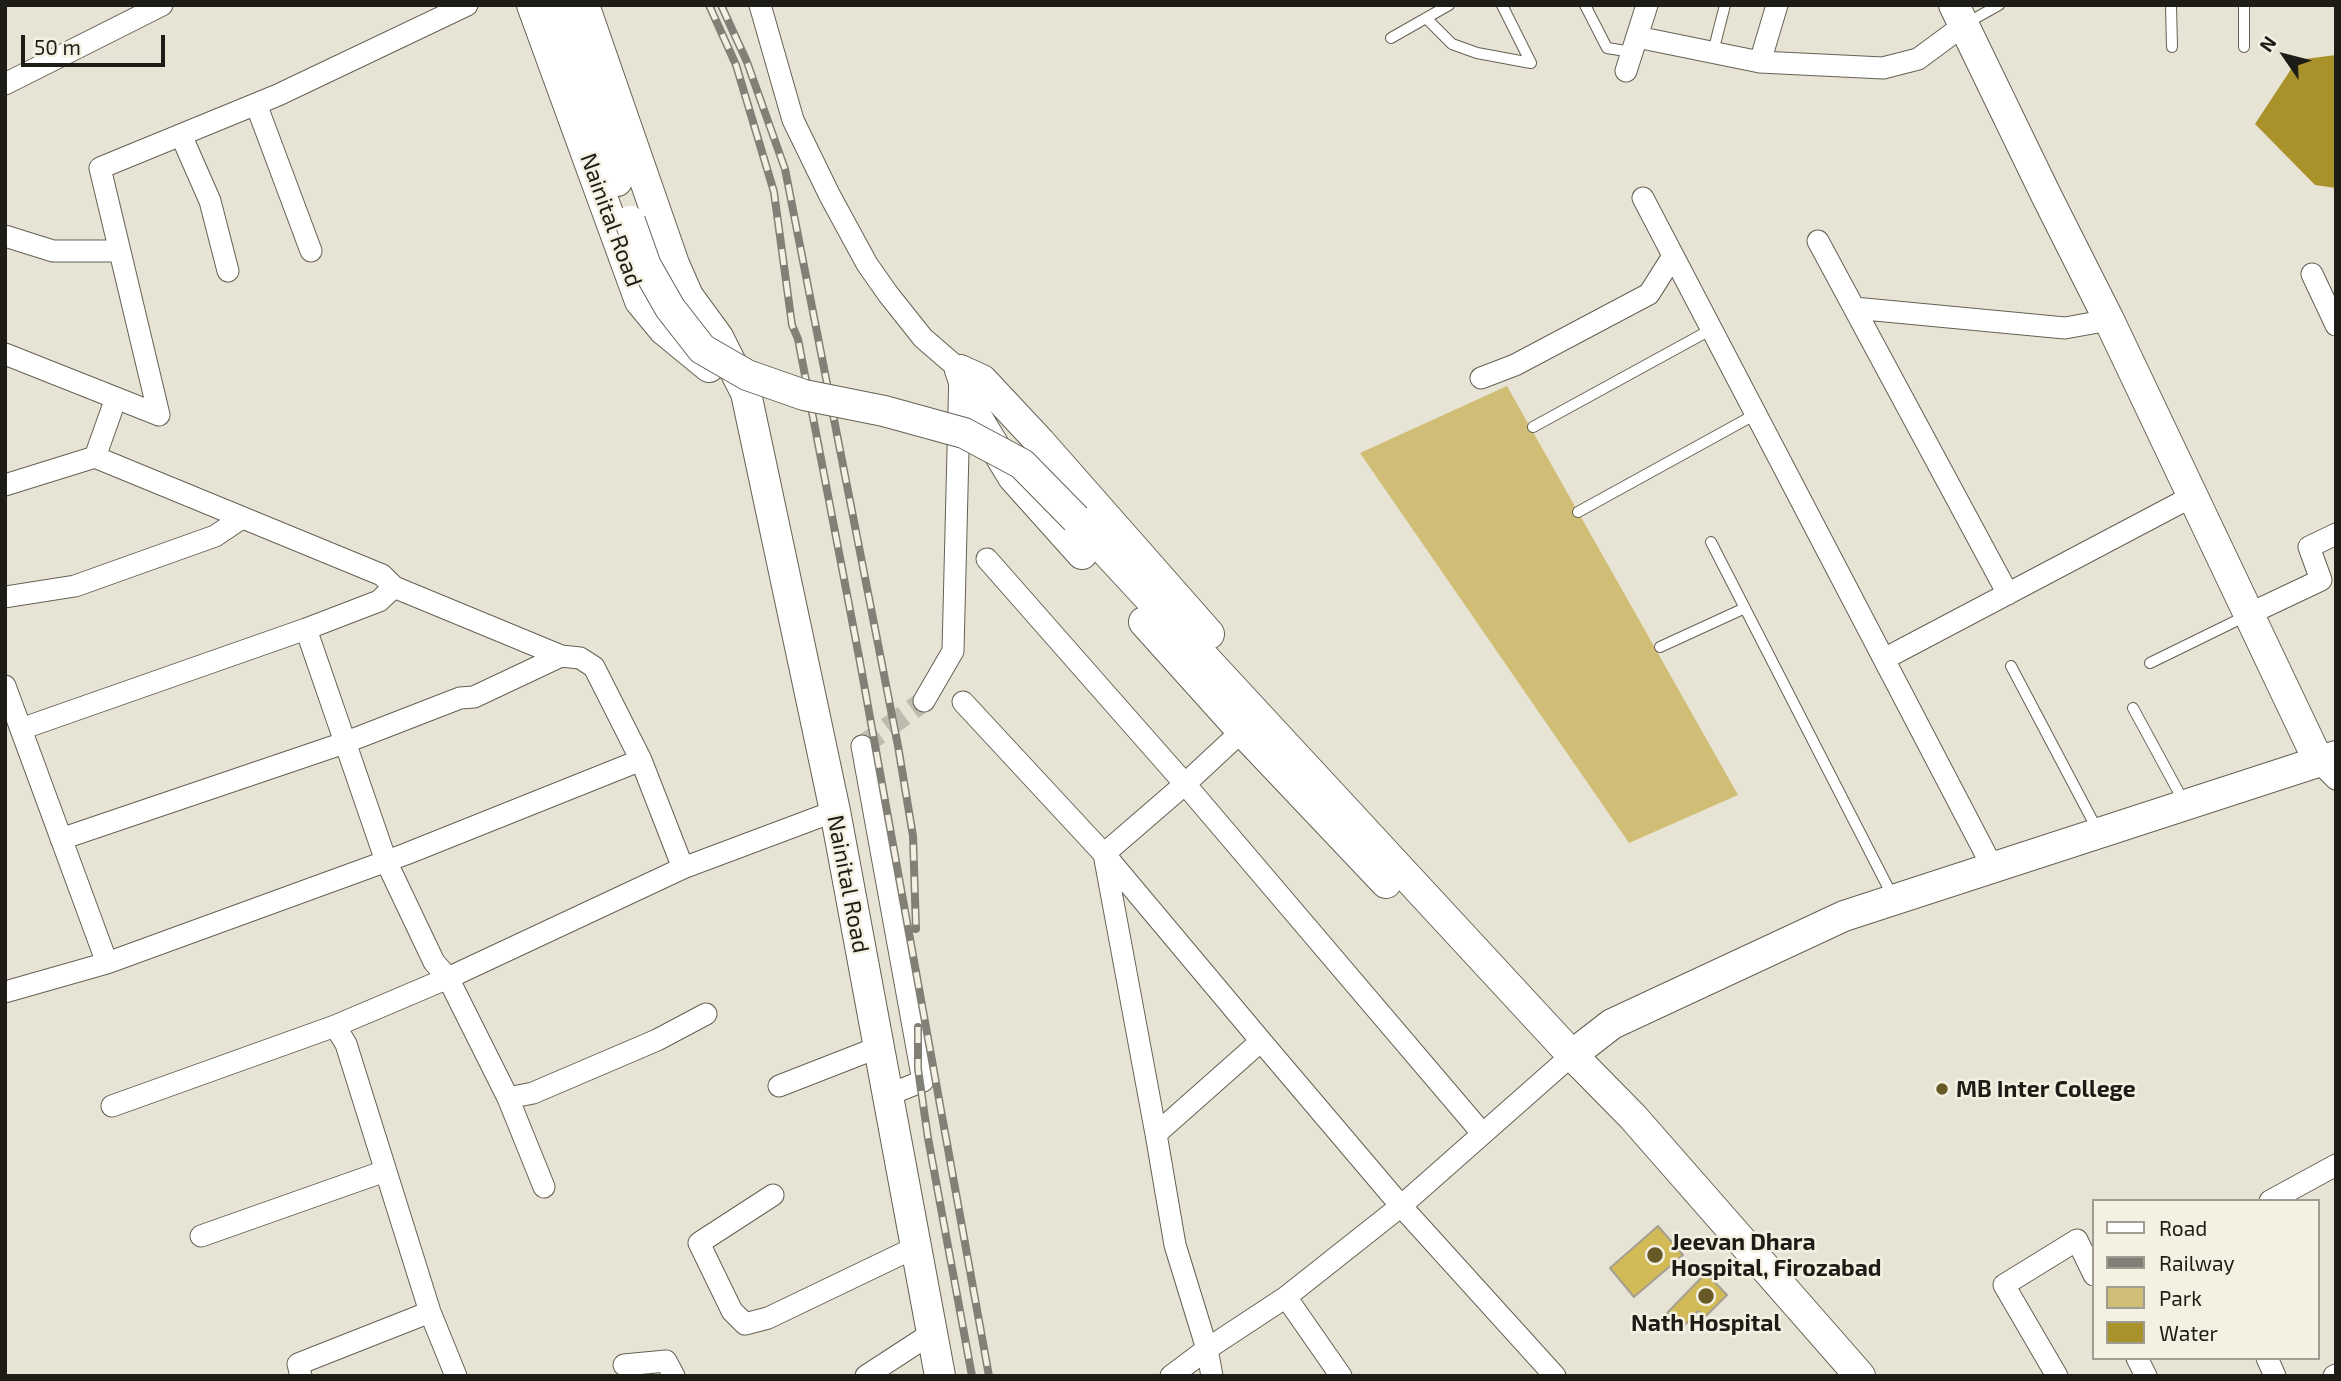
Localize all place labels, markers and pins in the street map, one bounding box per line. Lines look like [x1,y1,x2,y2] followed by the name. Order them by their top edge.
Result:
[1956,1075,2136,1103] place label: MB Inter College
[1934,1081,1950,1097] marker: MB Inter College
[1671,1228,1881,1282] place label: Jeevan Dhara Hospital, Firozabad
[1645,1245,1665,1265] marker: Jeevan Dhara Hospital, Firozabad
[1696,1286,1716,1306] marker: Nath Hospital
[1631,1309,1781,1337] place label: Nath Hospital

